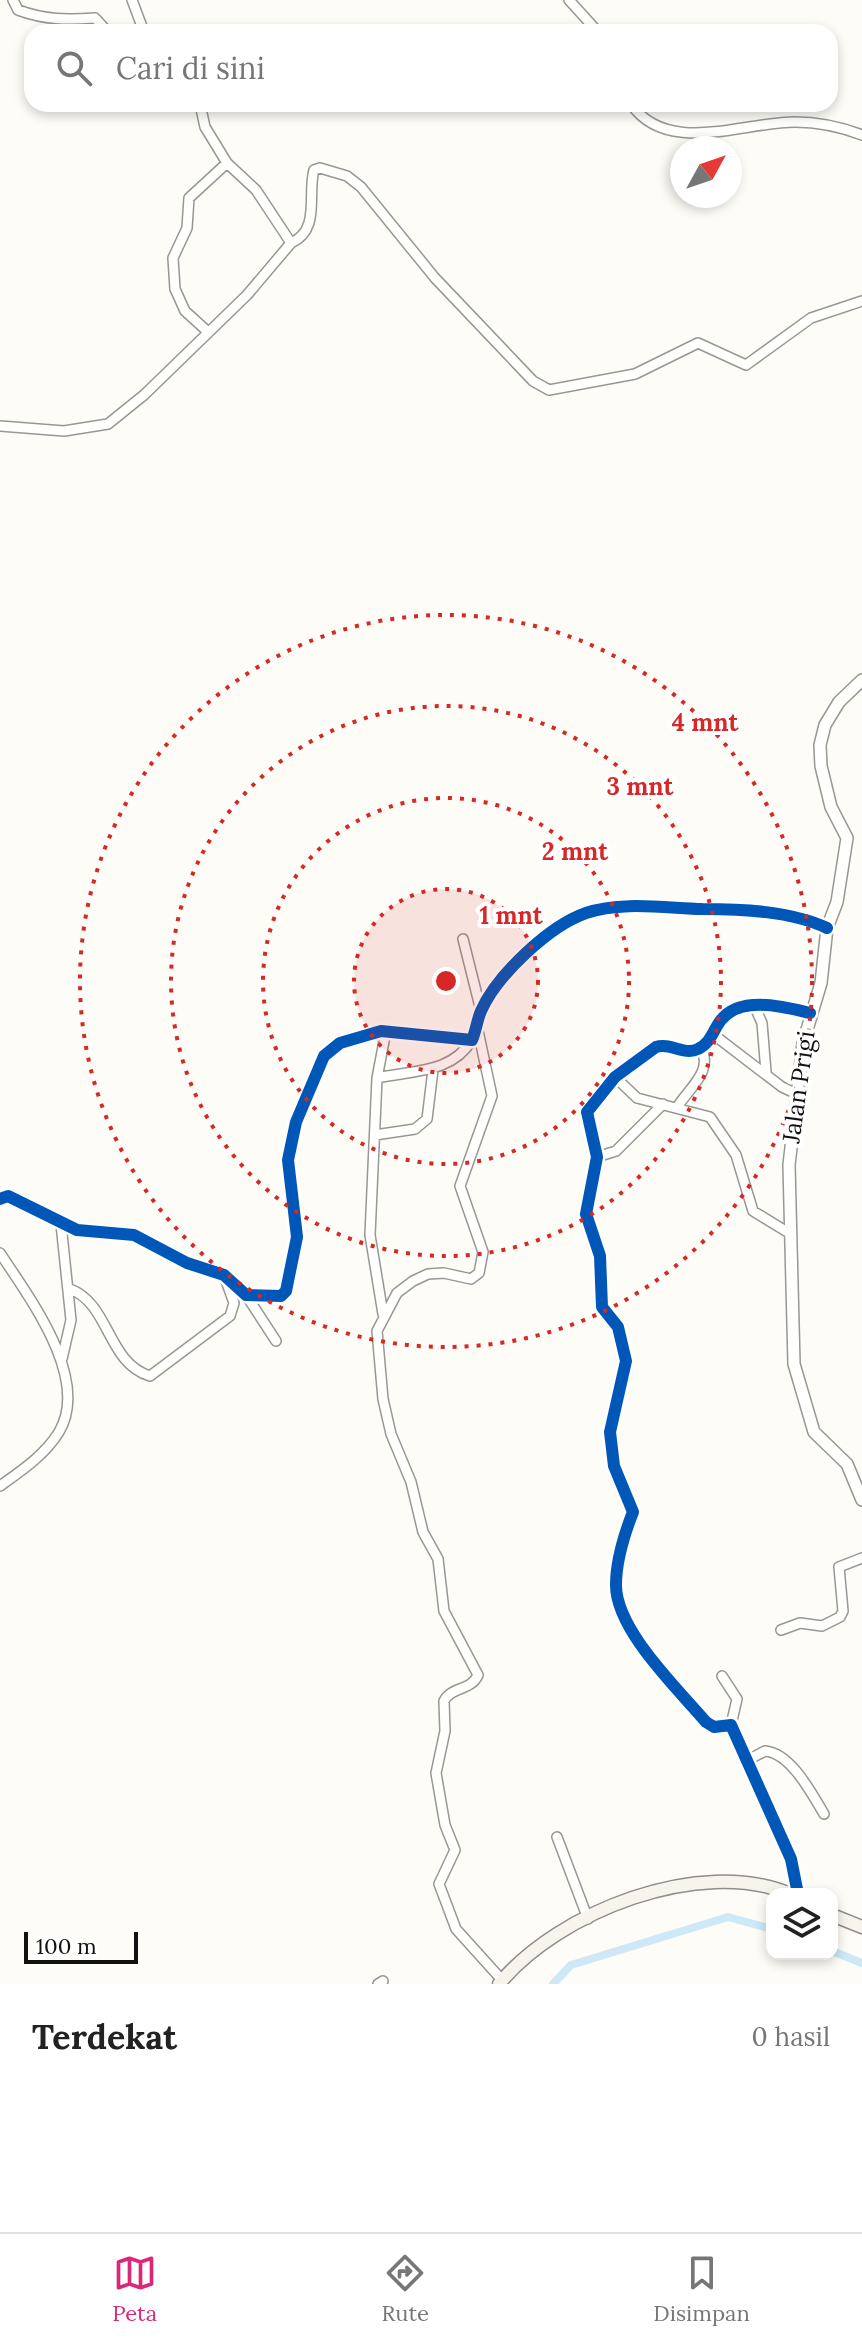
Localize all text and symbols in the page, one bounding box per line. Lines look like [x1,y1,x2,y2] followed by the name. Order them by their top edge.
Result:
[24,24,838,112] search box
[52,46,96,90] icon: search
[116,49,265,87] text: Cari di sini
[670,136,742,208] north arrow
[672,707,739,738] text: 4 mnt
[607,771,675,802] text: 3 mnt
[542,836,609,867] text: 2 mnt
[479,900,544,931] text: 1 mnt
[432,967,460,995] centre of rings
[775,1029,822,1146] street label: Jalan Prigi
[766,1888,838,1960] map controls
[766,1888,838,1960] button: layers
[24,1928,138,1964] scale bar
[36,1932,97,1960] text: 100 m
[32,2015,177,2058] text: Terdekat
[752,2020,830,2053] text: 0 hasil
[112,2251,157,2327] tab: Peta
[381,2251,429,2327] tab: Rute
[653,2251,750,2327] tab: Disimpan

